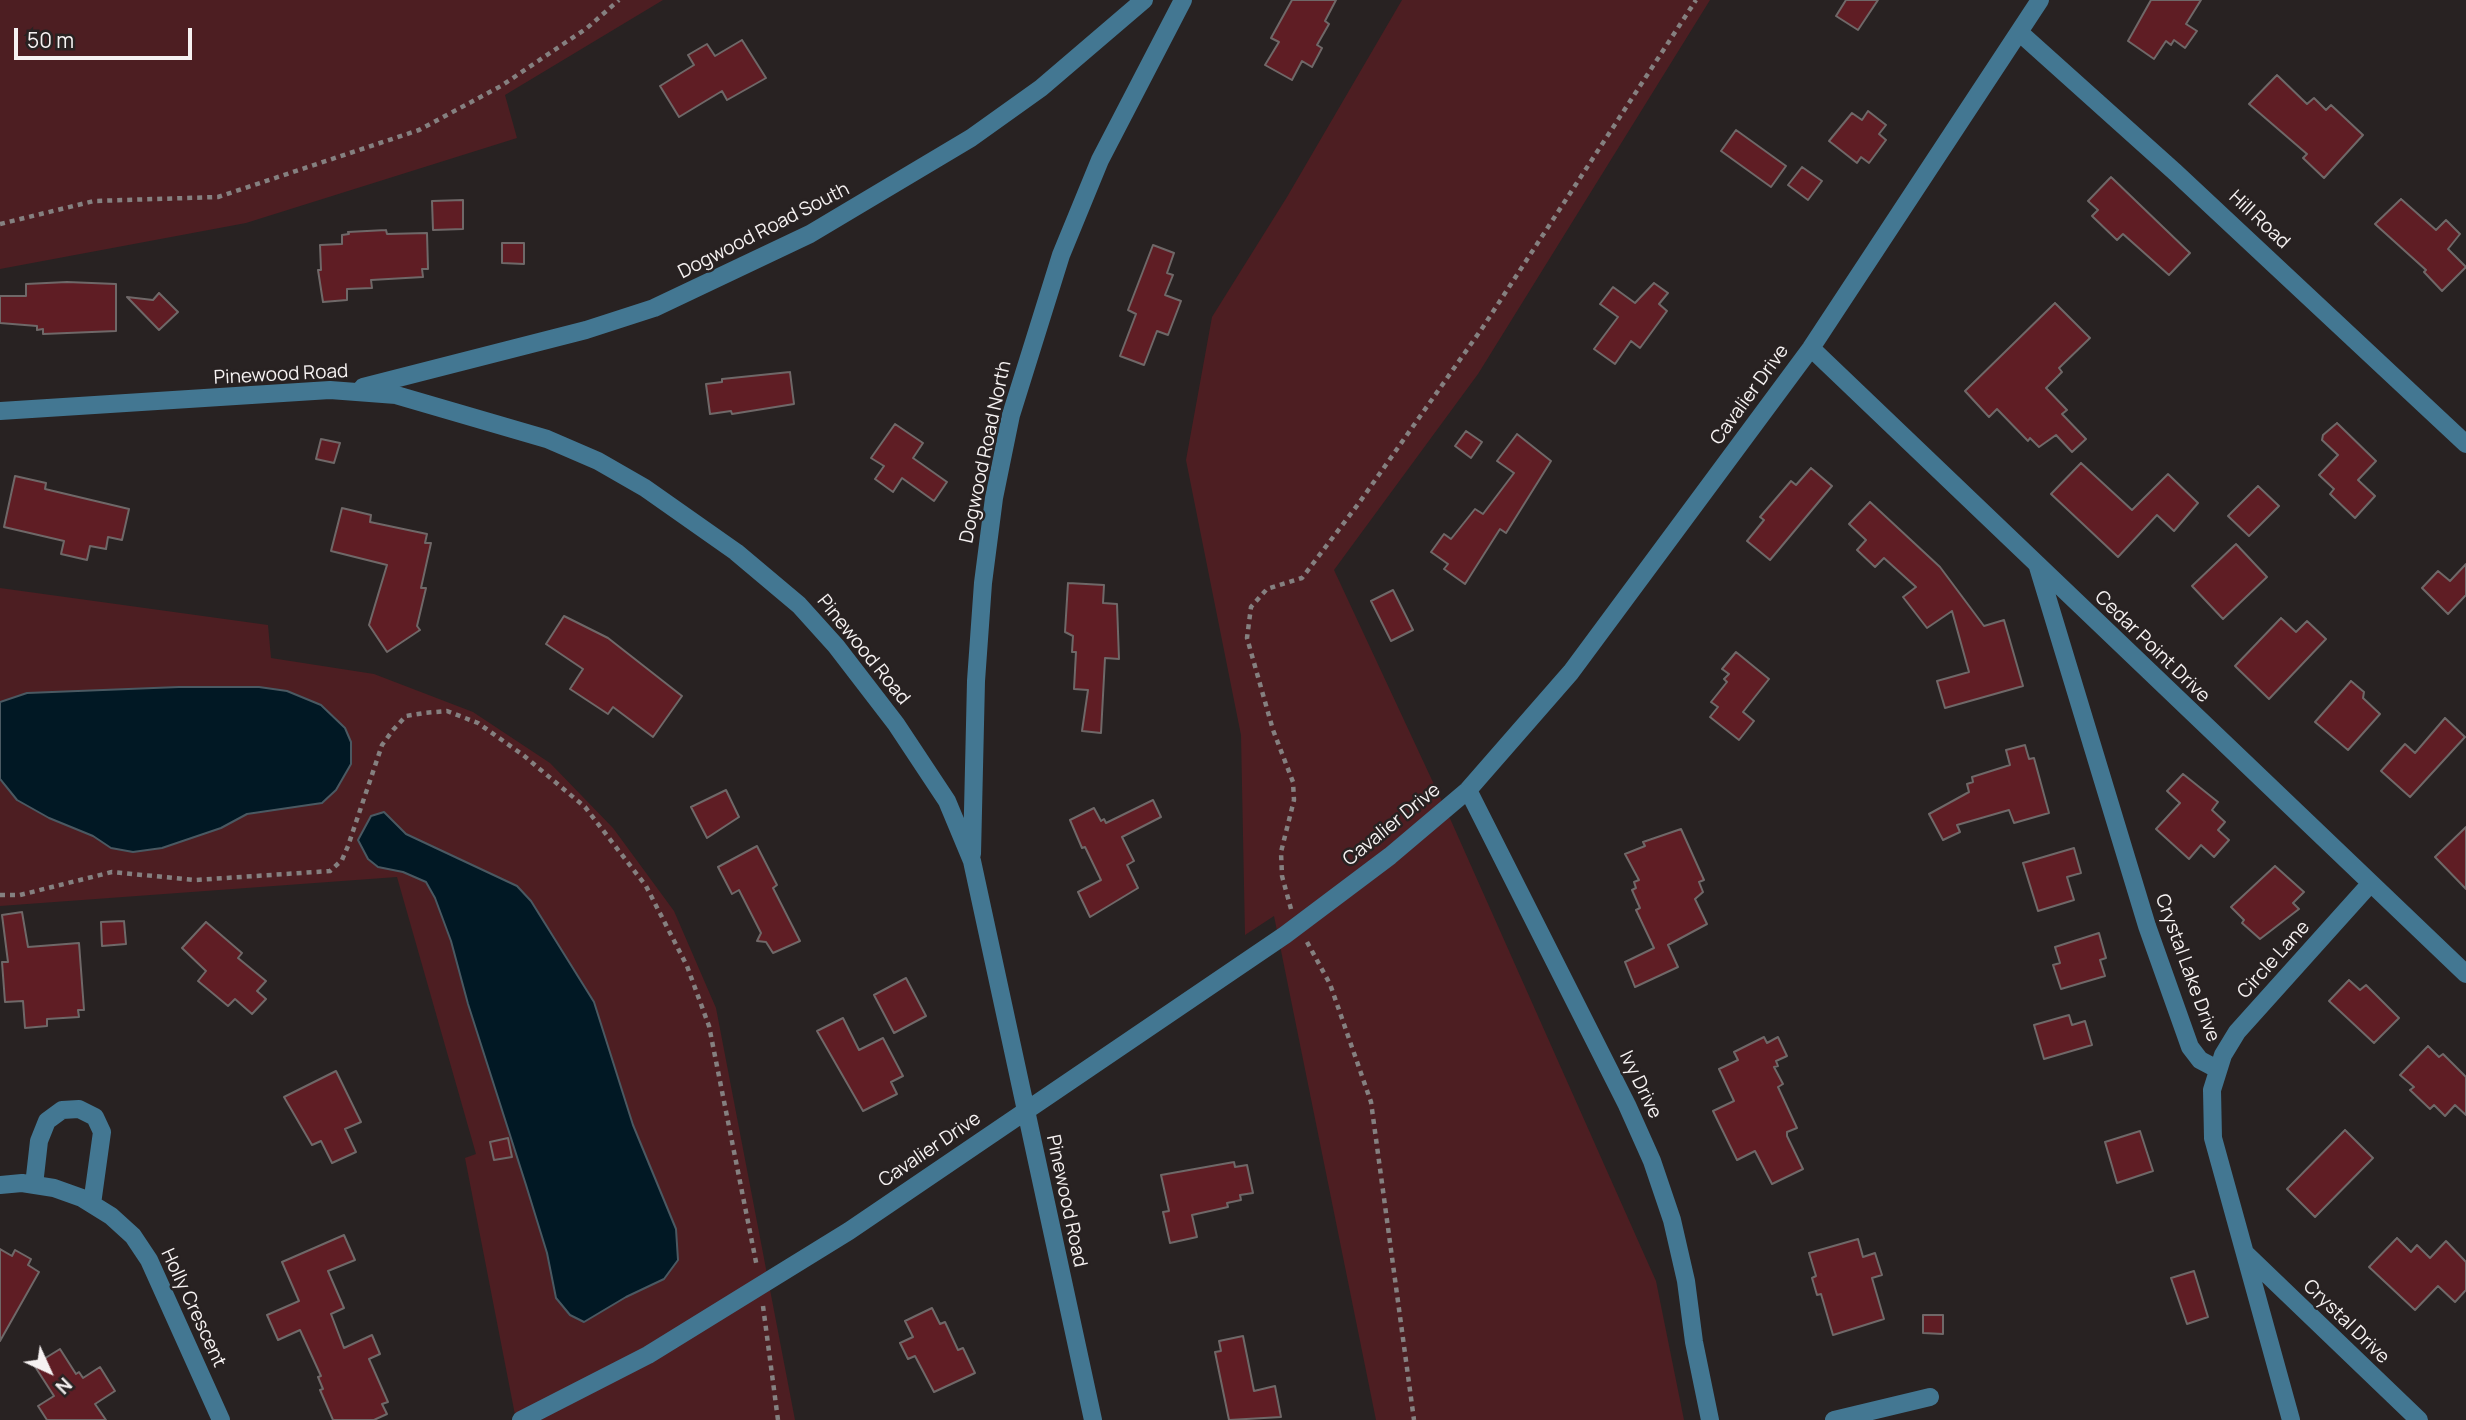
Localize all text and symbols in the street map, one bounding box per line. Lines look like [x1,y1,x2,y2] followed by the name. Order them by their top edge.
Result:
[18,14,196,58] scale bar
[27,26,74,54] text: 50 m
[675,178,853,284] street label: Dogwood Road South
[2224,186,2294,254] street label: Hill Road
[1706,340,1794,450] street label: Cavalier Drive
[956,359,1016,545] street label: Dogwood Road North
[213,360,349,390] street label: Pinewood Road
[2090,586,2214,708] street label: Cedar Point Drive
[812,591,914,709] street label: Pinewood Road
[1339,779,1445,871] street label: Cavalier Drive
[2150,891,2224,1045] street label: Crystal Lake Drive
[2233,916,2315,1004] street label: Circle Lane
[1614,1048,1666,1122] street label: Ivy Drive
[875,1107,985,1193] street label: Cavalier Drive
[1041,1133,1091,1269] street label: Pinewood Road
[156,1245,230,1371] street label: Holly Crescent
[2298,1275,2394,1369] street label: Crystal Drive
[14,1336,84,1406] north arrow
[50,1372,78,1400] text: N

